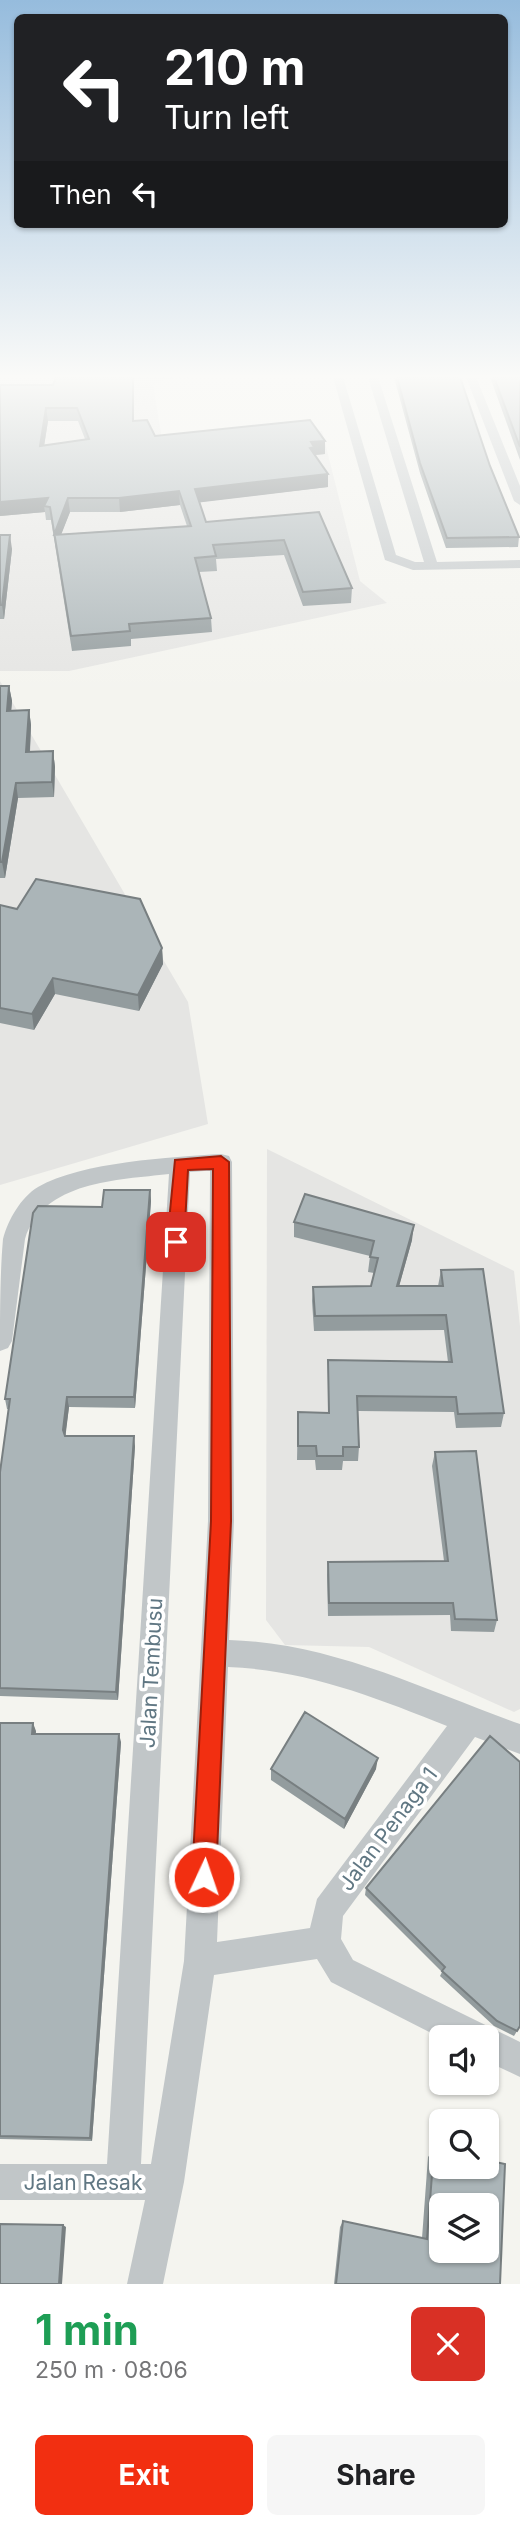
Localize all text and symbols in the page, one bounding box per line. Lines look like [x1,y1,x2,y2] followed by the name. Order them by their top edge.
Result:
[164,38,305,97] text: 210 m
[49,42,140,133] icon: left
[164,98,289,137] text: Turn left
[126,175,164,213] icon: left
[49,179,112,210] text: Then
[146,1212,206,1272] pin
[157,1223,195,1261] icon: arrive
[135,1597,167,1749] street label: Jalan Tembusu
[334,1762,442,1896] street label: Jalan Penaga 1
[167,1840,241,1914] position arrow
[429,2025,499,2263] map controls
[429,2025,499,2095] button: sound
[429,2109,499,2179] button: search
[24,2170,143,2195] street label: Jalan Resak
[429,2193,499,2263] button: layers
[35,2304,139,2355] text: 1 min
[411,2307,485,2381] button: close
[35,2356,188,2384] text: 250 m · 08:06
[35,2435,253,2515] button: Exit
[267,2435,485,2515] button: Share

